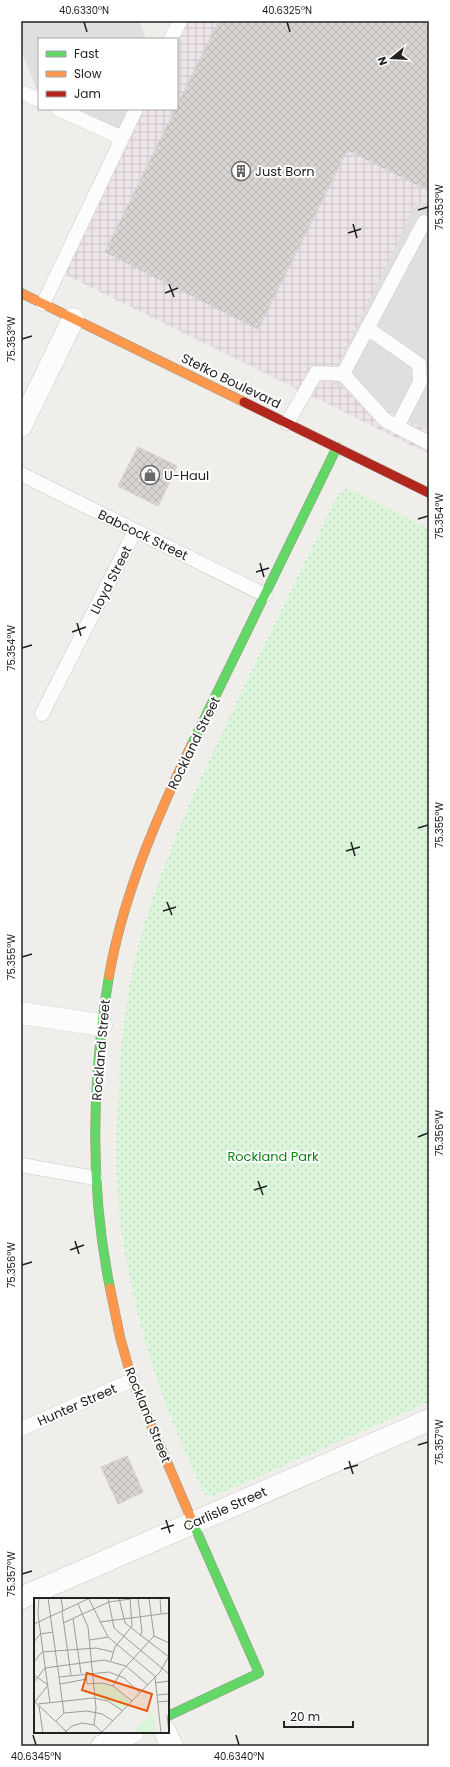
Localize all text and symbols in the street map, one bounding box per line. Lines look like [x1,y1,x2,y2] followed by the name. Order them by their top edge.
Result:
[59,3,109,18] text: 40.6330°N
[262,3,312,18] text: 40.6325°N
[38,38,178,110] legend
[372,38,412,78] north arrow
[74,45,99,62] text: Fast
[374,55,391,68] text: N
[74,65,102,82] text: Slow
[74,85,101,102] text: Jam
[230,160,252,182] building icon: Just Born
[255,162,315,181] place label: Just Born
[432,184,447,230] text: 75.353°W
[4,316,19,362] text: 75.353°W
[178,349,284,413] street label: Stefko Boulevard
[139,464,161,486] shop icon: U-Haul
[164,466,209,485] place label: U-Haul
[432,493,447,539] text: 75.354°W
[95,505,191,565] street label: Babcock Street
[86,542,137,618] street label: Lloyd Street
[4,625,19,671] text: 75.354°W
[163,693,225,793] street label: Rockland Street
[432,802,447,848] text: 75.355°W
[4,934,19,980] text: 75.355°W
[87,998,115,1101] street label: Rockland Street
[432,1110,447,1156] text: 75.356°W
[227,1147,319,1166] park label: Rockland Park
[4,1242,19,1288] text: 75.356°W
[120,1364,176,1466] street label: Rockland Street
[34,1379,120,1431] street label: Hunter Street
[432,1419,447,1465] text: 75.357°W
[180,1482,270,1536] street label: Carlisle Street
[4,1551,19,1597] text: 75.357°W
[34,1598,169,1733] inset map
[284,1703,353,1729] scale bar
[290,1708,320,1725] text: 20 m
[11,1749,61,1764] text: 40.6345°N
[214,1749,264,1764] text: 40.6340°N

